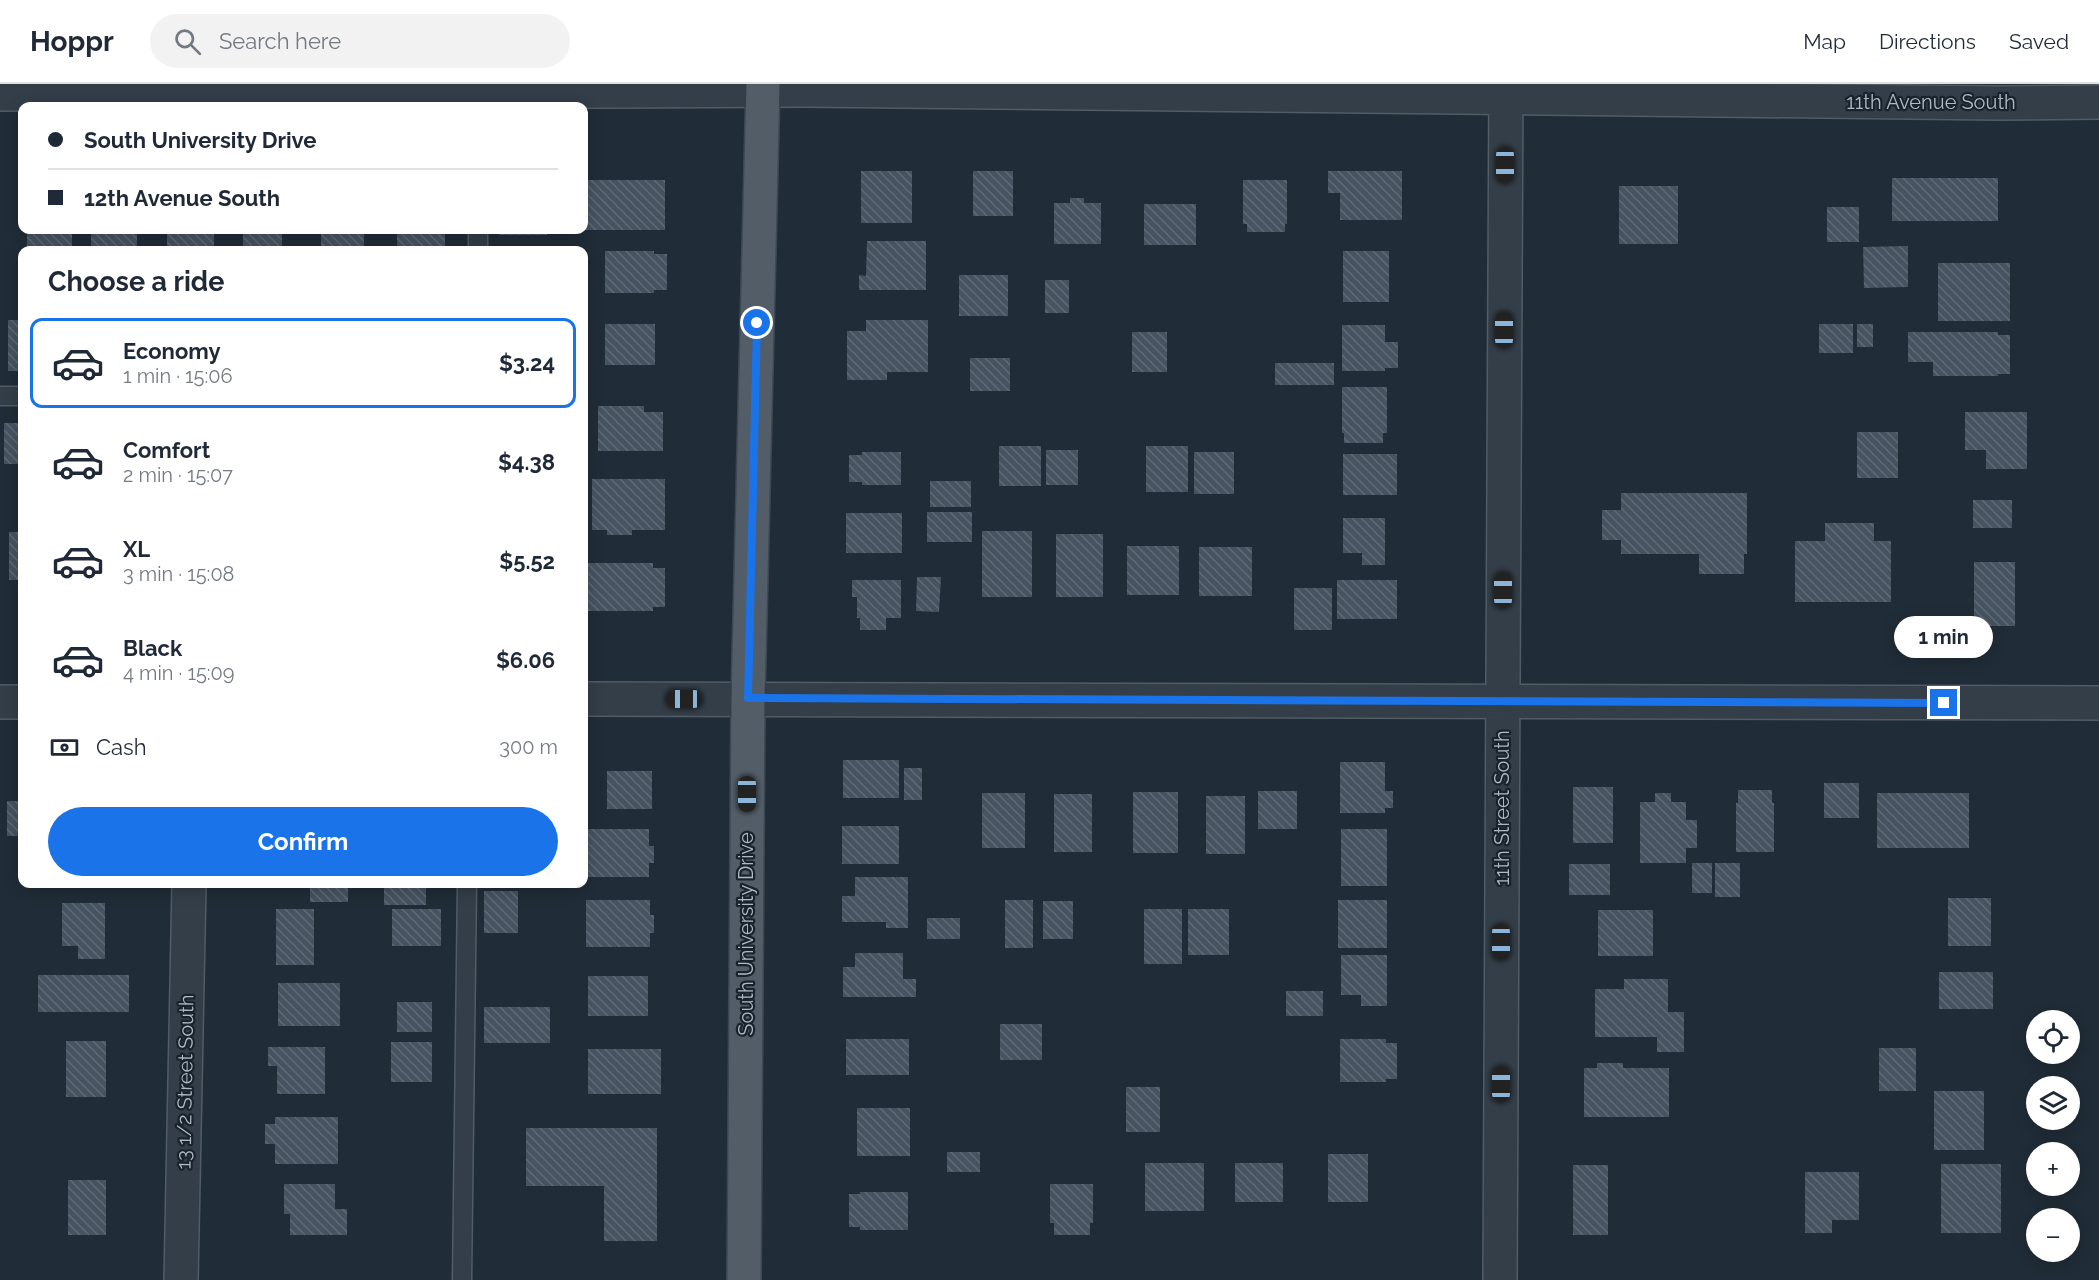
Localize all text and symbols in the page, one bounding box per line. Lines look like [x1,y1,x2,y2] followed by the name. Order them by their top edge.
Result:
[150,14,570,68] search box
[30,25,114,58] text: Hoppr
[171,25,204,58] icon: search
[219,28,341,54] text: Search here
[1803,29,1846,54] text: Map
[1879,29,1976,54] text: Directions
[2009,29,2069,54] text: Saved
[1846,90,2016,114] street label: 11th Avenue South
[84,127,316,153] text: South University Drive
[1496,147,1514,183] car
[84,185,280,211] text: 12th Avenue South
[48,266,224,297] text: Choose a ride
[743,309,770,336] route start
[1495,312,1513,348] car
[51,336,105,390] icon: car
[123,338,221,364] text: Economy
[499,350,555,376] text: $3.24
[123,364,233,388] text: 1 min · 15:06
[51,435,105,489] icon: car
[123,437,210,463] text: Comfort
[498,449,555,475] text: $4.38
[123,463,233,487] text: 2 min · 15:07
[51,534,105,588] icon: car
[123,536,150,562] text: XL
[499,548,555,574] text: $5.52
[123,562,234,586] text: 3 min · 15:08
[1494,572,1512,608] car
[1894,616,1994,658] callout: 1 min
[1918,625,1969,649] text: 1 min
[51,633,105,687] icon: car
[123,635,182,661] text: Black
[496,647,555,673] text: $6.06
[123,661,235,685] text: 4 min · 15:09
[1930,689,1957,716] route end
[666,690,702,708] car
[1490,730,1514,886] street label: 11th Street South
[48,731,81,764] icon: cash
[96,734,147,760] text: Cash
[499,735,558,759] text: 300 m
[738,776,756,812] car
[48,807,558,876] button: Confirm
[734,832,758,1036] street label: South University Drive
[1492,924,1510,960] car
[171,994,199,1170] street label: 13 1/2 Street South
[2026,1010,2080,1262] map controls
[2026,1010,2080,1064] button: locate
[1492,1066,1510,1102] car
[2026,1076,2080,1130] button: layers
[2026,1142,2080,1196] button: +
[2026,1208,2080,1262] button: −

